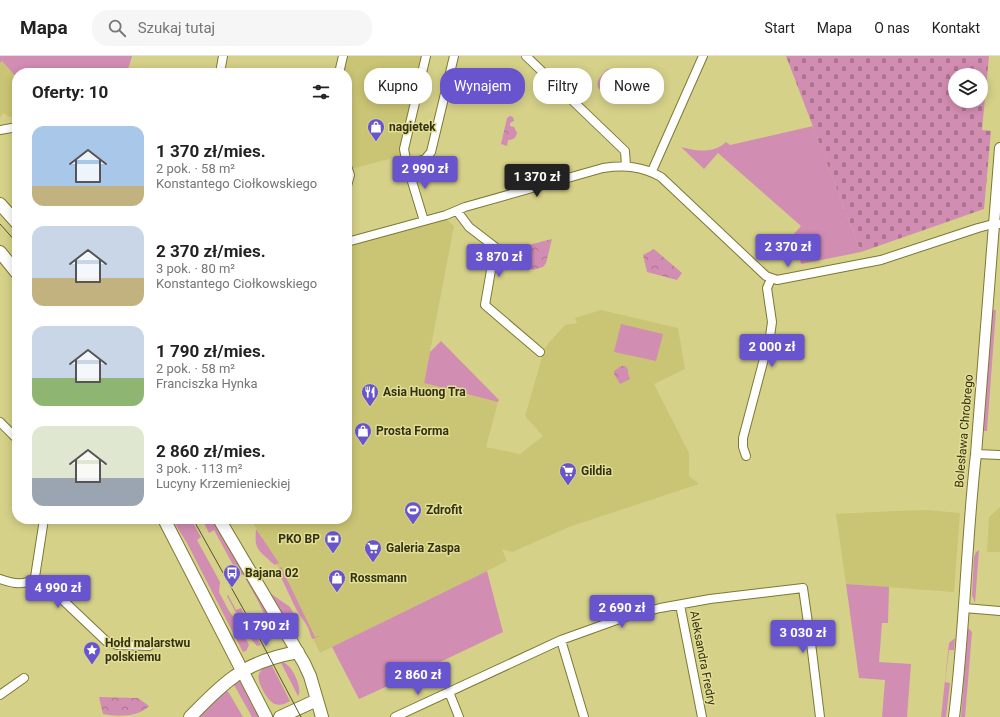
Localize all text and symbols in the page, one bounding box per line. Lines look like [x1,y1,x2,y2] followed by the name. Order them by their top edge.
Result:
[92,10,372,46] search box
[20,16,68,39] text: Mapa
[106,17,128,39] icon: search
[138,19,215,37] text: Szukaj tutaj
[765,20,795,36] text: Start
[817,20,852,36] text: Mapa
[874,20,910,36] text: O nas
[932,20,980,36] text: Kontakt
[364,68,432,104] chip: Kupno
[440,68,525,104] chip: Wynajem
[533,68,592,104] chip: Filtry
[600,68,664,104] chip: Nowe
[948,68,988,108] map controls
[948,68,988,108] button: layers
[310,81,332,103] icon: filters
[32,82,108,102] text: Oferty: 10
[366,117,386,142] shop icon: nagietek
[389,120,436,134] place label: nagietek
[156,141,266,161] text: 1 370 zł/mies.
[64,142,112,190] icon: home
[384,156,466,190] pin: 2 990 zł
[156,161,235,176] text: 2 pok. · 58 m²
[402,161,448,176] text: 2 990 zł
[496,164,578,198] pin: 1 370 zł
[514,169,560,184] text: 1 370 zł
[156,176,317,191] text: Konstantego Ciołkowskiego
[747,234,829,268] pin: 2 370 zł
[765,239,811,254] text: 2 370 zł
[156,241,266,261] text: 2 370 zł/mies.
[64,242,112,290] icon: home
[458,244,540,278] pin: 3 870 zł
[476,249,522,264] text: 3 870 zł
[156,261,235,276] text: 3 pok. · 80 m²
[156,276,317,291] text: Konstantego Ciołkowskiego
[731,334,813,368] pin: 2 000 zł
[749,339,795,354] text: 2 000 zł
[156,341,266,361] text: 1 790 zł/mies.
[64,342,112,390] icon: home
[156,361,235,376] text: 2 pok. · 58 m²
[952,373,976,488] street label: Bolesława Chrobrego
[156,376,258,391] text: Franciszka Hynka
[360,382,380,407] restaurant icon: Asia Huong Tra
[383,385,466,399] place label: Asia Huong Tra
[353,421,373,446] shop icon: Prosta Forma
[376,424,449,438] place label: Prosta Forma
[156,441,266,461] text: 2 860 zł/mies.
[64,442,112,490] icon: home
[156,461,242,476] text: 3 pok. · 113 m²
[558,461,578,486] supermarket icon: Gildia
[581,464,612,478] place label: Gildia
[156,476,290,491] text: Lucyny Krzemienieckiej
[403,500,423,525] sports icon: Zdrofit
[426,503,462,517] place label: Zdrofit
[323,529,343,554] bank icon: PKO BP
[278,532,320,546] place label: PKO BP
[363,538,383,563] supermarket icon: Galeria Zaspa
[386,541,461,555] place label: Galeria Zaspa
[222,563,242,588] bus stop icon: Bajana 02
[245,566,299,580] place label: Bajana 02
[327,568,347,593] shop icon: Rossmann
[350,571,407,585] place label: Rossmann
[17,575,99,609] pin: 4 990 zł
[35,580,81,595] text: 4 990 zł
[581,595,663,629] pin: 2 690 zł
[599,600,645,615] text: 2 690 zł
[687,610,719,707] street label: Aleksandra Fredry
[225,613,307,647] pin: 1 790 zł
[243,618,289,633] text: 1 790 zł
[762,620,844,654] pin: 3 030 zł
[780,625,826,640] text: 3 030 zł
[105,636,191,664] place label: Hołd malarstwu polskiemu
[82,640,102,665] place icon: Hołd malarstwu polskiemu
[377,662,459,696] pin: 2 860 zł
[395,667,441,682] text: 2 860 zł

